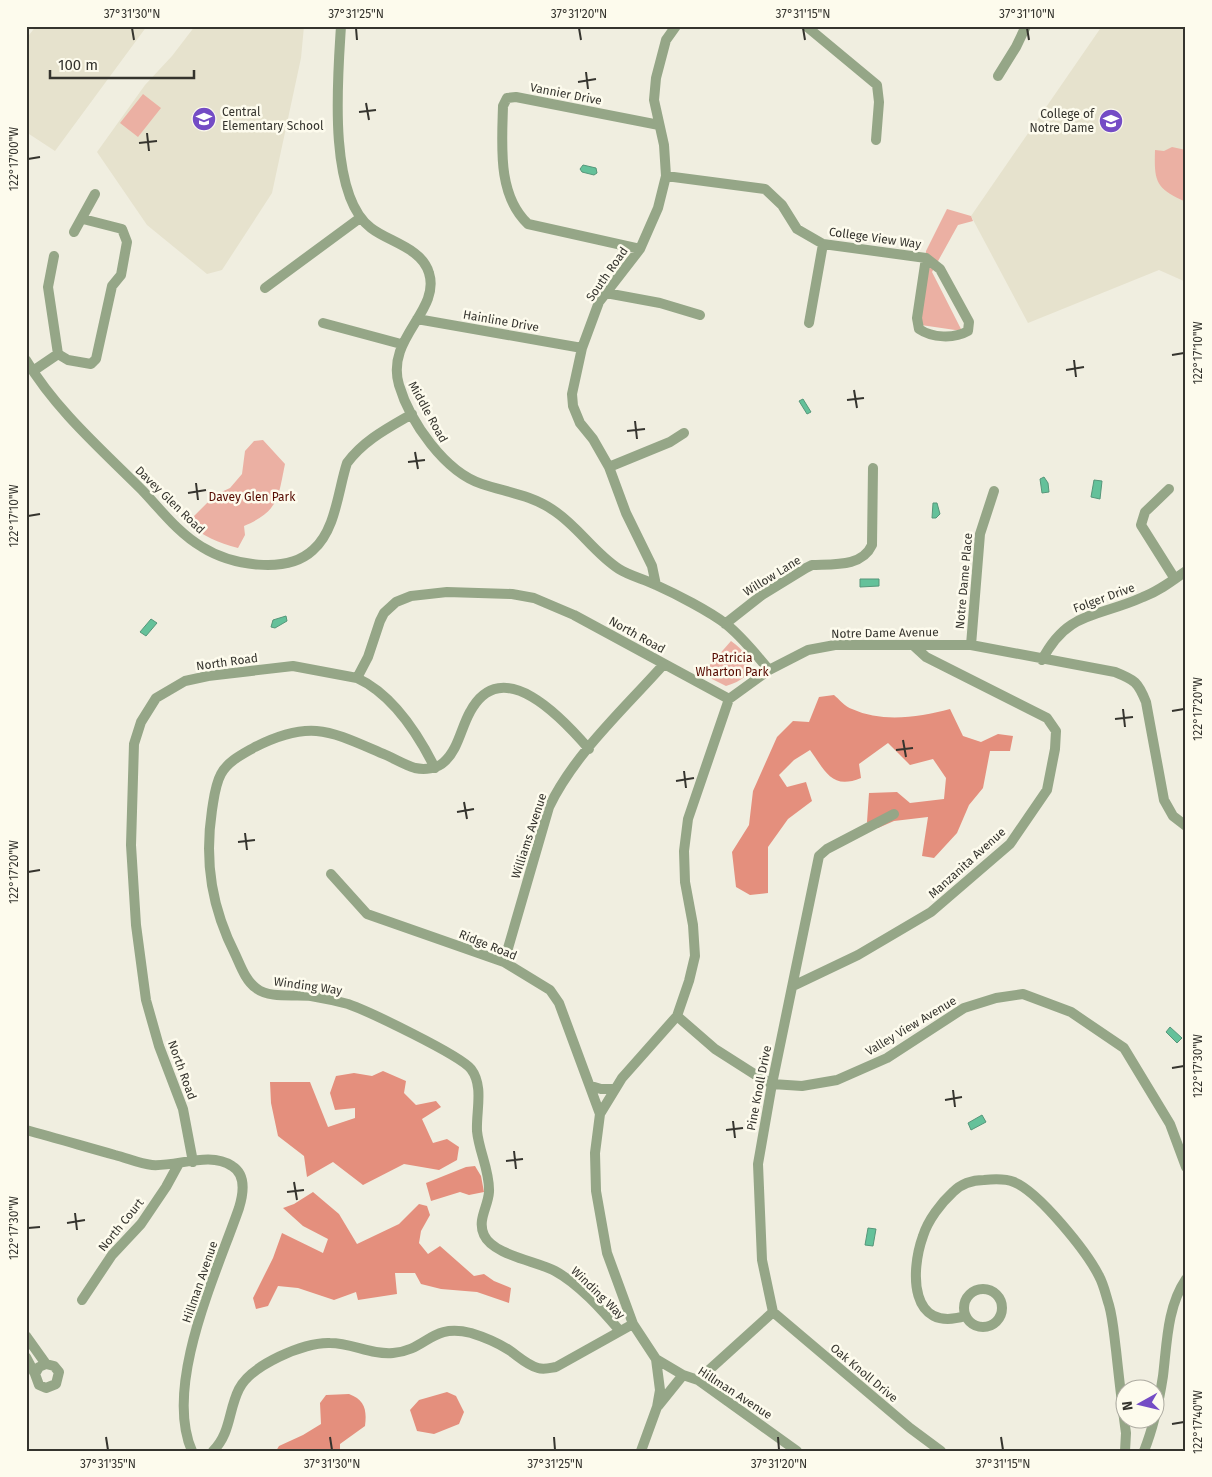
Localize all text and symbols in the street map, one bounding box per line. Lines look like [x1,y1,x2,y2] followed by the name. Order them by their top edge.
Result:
[104,7,160,21] text: 37°31'30"N
[328,7,384,21] text: 37°31'25"N
[551,7,607,21] text: 37°31'20"N
[776,7,831,21] text: 37°31'15"N
[999,7,1055,21] text: 37°31'10"N
[50,48,194,80] scale bar
[58,56,98,74] text: 100 m
[529,80,603,108] street label: Vannier Drive
[222,105,324,133] place label: Central Elementary School
[191,106,217,132] school or university icon: Central Elementary School
[1030,107,1095,135] place label: College of Notre Dame
[1098,108,1124,134] school or university icon: College of Notre Dame
[7,127,21,191] text: 122°17'00"W
[828,225,922,251] street label: College View Way
[583,244,631,304] street label: South Road
[462,307,540,335] street label: Hainline Drive
[1191,321,1205,385] text: 122°17'10"W
[405,379,451,445] street label: Middle Road
[132,463,208,537] street label: Davey Glen Road
[7,484,21,548] text: 122°17'10"W
[209,490,296,504] park label: Davey Glen Park
[953,532,975,630] street label: Notre Dame Place
[741,553,803,599] street label: Willow Lane
[1071,580,1137,616] street label: Folger Drive
[606,614,668,656] street label: North Road
[831,625,939,641] street label: Notre Dame Avenue
[195,651,259,673] street label: North Road
[695,651,769,679] park label: Patricia Wharton Park
[1191,677,1205,741] text: 122°17'20"W
[509,791,549,881] street label: Williams Avenue
[926,825,1008,901] street label: Manzanita Avenue
[7,840,21,904] text: 122°17'20"W
[457,927,519,963] street label: Ridge Road
[273,974,343,998] street label: Winding Way
[863,993,959,1059] street label: Valley View Avenue
[1191,1034,1205,1098] text: 122°17'30"W
[165,1038,199,1102] street label: North Road
[744,1044,774,1132] street label: Pine Knoll Drive
[95,1195,147,1254] street label: North Court
[7,1196,21,1260] text: 122°17'30"W
[179,1239,221,1325] street label: Hillman Avenue
[568,1264,628,1322] street label: Winding Way
[828,1341,900,1405] street label: Oak Knoll Drive
[695,1364,775,1422] street label: Hillman Avenue
[1114,1380,1164,1430] north arrow
[1191,1390,1205,1454] text: 122°17'40"W
[1119,1400,1137,1412] text: N
[80,1457,136,1471] text: 37°31'35"N
[304,1457,360,1471] text: 37°31'30"N
[527,1457,583,1471] text: 37°31'25"N
[751,1457,807,1471] text: 37°31'20"N
[976,1457,1031,1471] text: 37°31'15"N

